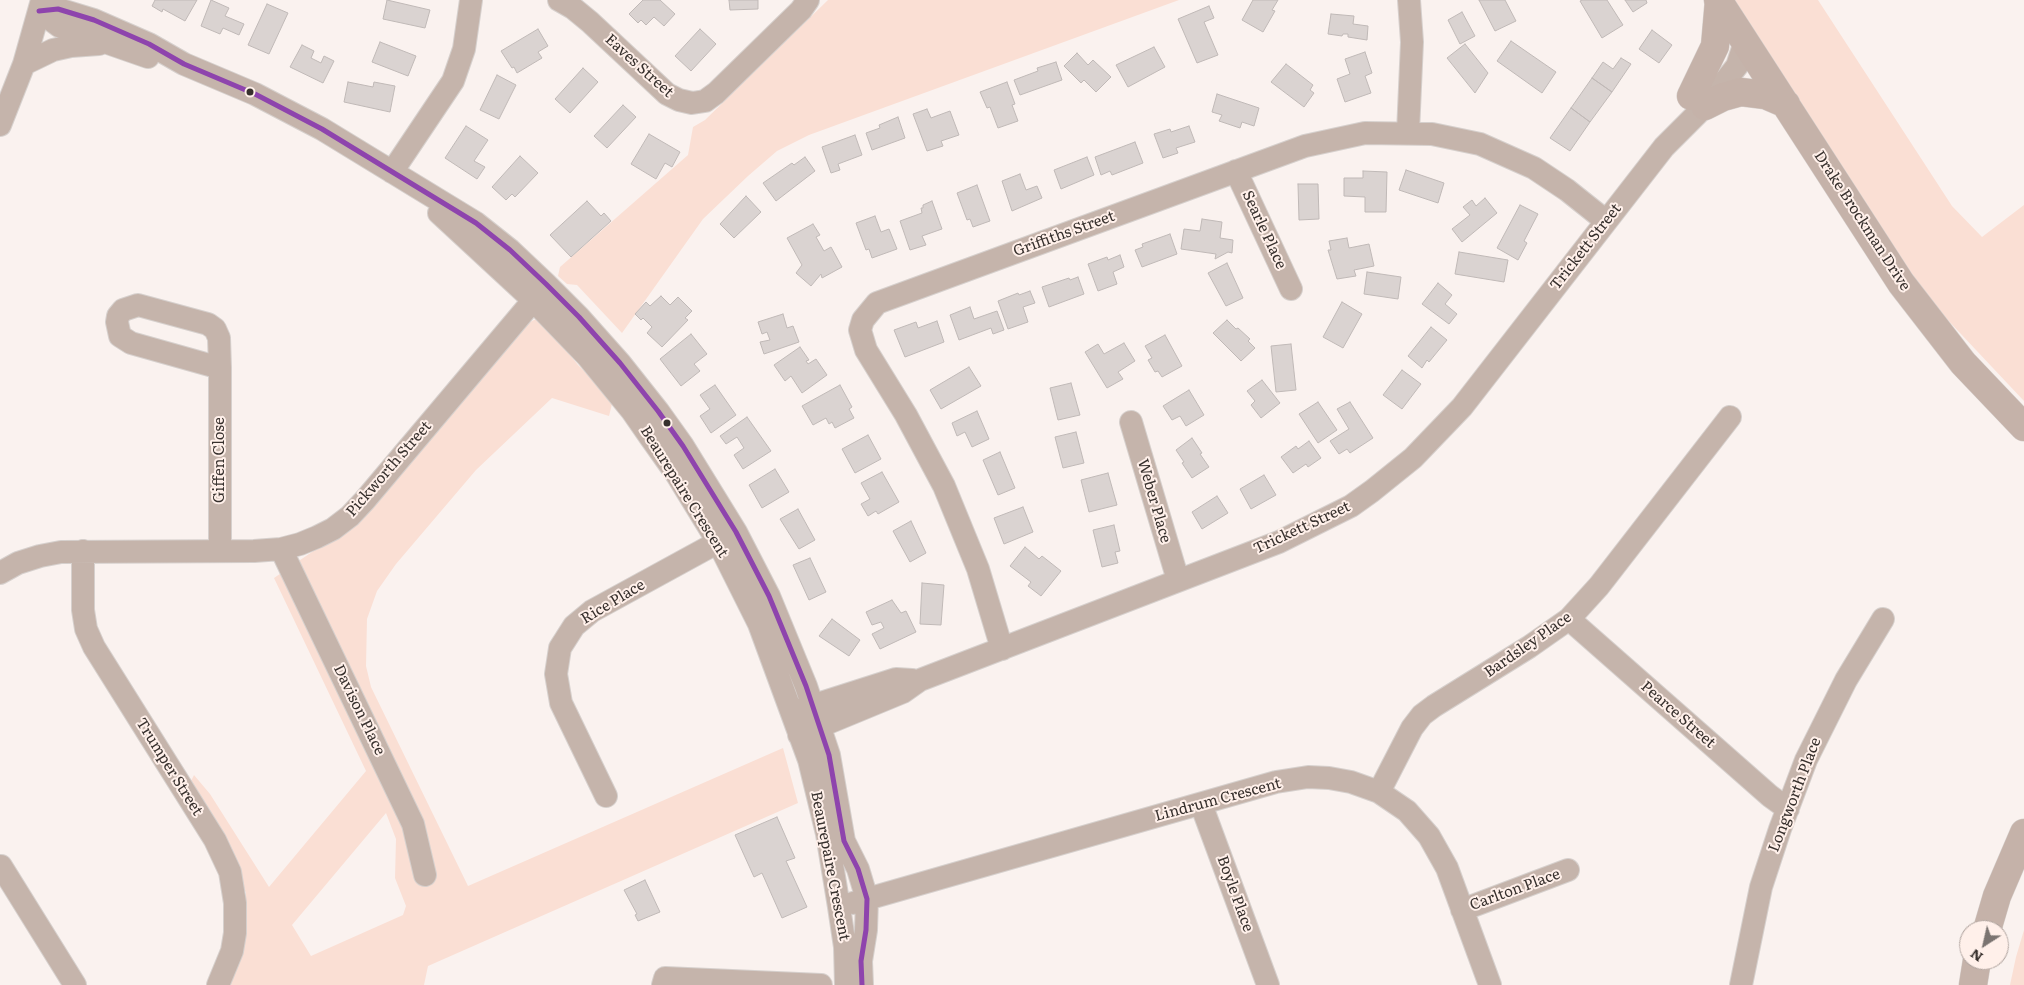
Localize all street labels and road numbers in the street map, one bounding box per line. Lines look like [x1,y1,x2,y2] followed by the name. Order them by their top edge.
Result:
[601,31,677,101] street label: Eaves Street
[1810,148,1914,294] street label: Drake Brockman Drive
[1238,188,1290,272] street label: Searle Place
[1547,200,1625,294] street label: Trickett Street
[1011,207,1117,261] street label: Griffiths Street
[211,417,229,503] street label: Giffen Close
[343,418,435,520] street label: Pickworth Street
[636,423,732,561] street label: Beaurepaire Crescent
[1133,457,1175,545] street label: Weber Place
[1251,498,1353,558] street label: Trickett Street
[578,576,648,628] street label: Rice Place
[1481,608,1575,682] street label: Bardsley Place
[329,662,389,758] street label: Davison Place
[1637,678,1719,752] street label: Pearce Street
[132,715,206,819] street label: Trumper Street
[1765,735,1825,855] street label: Longworth Place
[1153,774,1283,826] street label: Lindrum Crescent
[807,790,853,942] street label: Beaurepaire Crescent
[1213,854,1257,934] street label: Boyle Place
[1467,865,1563,915] street label: Carlton Place

